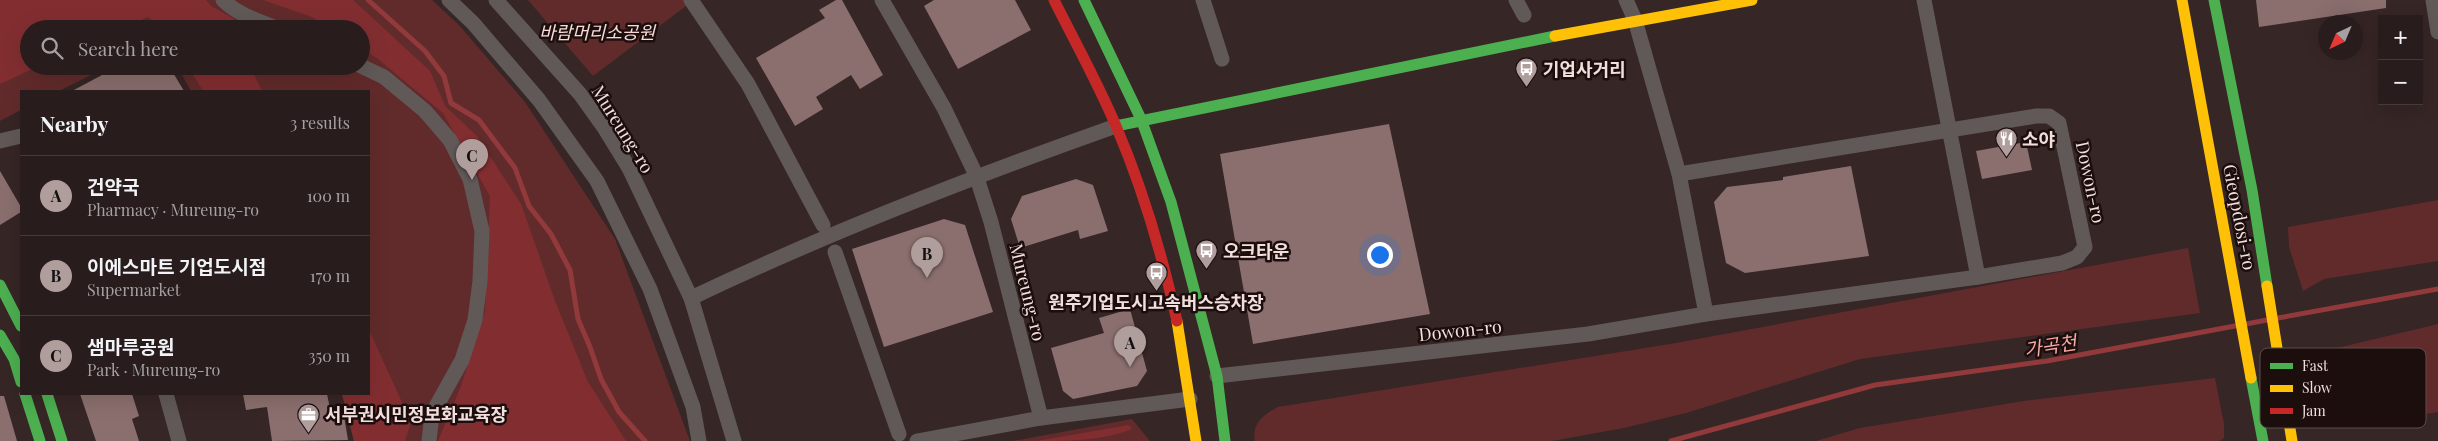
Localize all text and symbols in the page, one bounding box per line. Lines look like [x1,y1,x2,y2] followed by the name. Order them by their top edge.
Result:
[2318,15,2363,60] north arrow
[2378,15,2423,105] map controls
[2378,15,2423,60] button: +
[20,20,370,75] search box
[539,20,656,44] park label: 바람머리소공원
[38,34,66,62] icon: search
[78,35,178,61] text: Search here
[1515,57,1539,88] bus stop icon: 기업사거리
[1543,57,1626,81] place label: 기업사거리
[2378,60,2423,105] button: −
[586,80,660,178] street label: Mureung-ro
[40,109,109,137] text: Nearby
[290,112,350,133] text: 3 results
[1994,127,2018,158] restaurant icon: 소야
[2022,127,2056,151] place label: 소야
[456,139,488,180] pin: C
[2071,139,2111,225] street label: Dowon-ro
[2218,162,2262,272] street label: Gieopdosi-ro
[87,173,139,199] text: 건약국
[51,185,61,206] text: A
[307,185,350,206] text: 100 m
[87,199,259,220] text: Pharmacy · Mureung-ro
[911,237,943,278] pin: B
[1195,239,1219,270] bus stop icon: 오크타운
[1223,239,1289,263] place label: 오크타운
[1004,241,1052,343] street label: Mureung-ro
[1367,242,1393,268] your location
[87,253,266,279] text: 이에스마트 기업도시점
[1144,260,1168,291] bus stop icon: 원주기업도시고속버스승차장
[51,265,61,286] text: B
[310,265,350,286] text: 170 m
[87,279,181,300] text: Supermarket
[1048,290,1264,314] place label: 원주기업도시고속버스승차장
[1417,314,1503,346] street label: Dowon-ro
[1114,326,1146,367] pin: A
[2022,328,2079,362] water label: 가곡천
[87,333,174,359] text: 샘마루공원
[50,345,62,366] text: C
[308,345,350,366] text: 350 m
[2260,348,2426,428] legend
[2302,356,2329,375] text: Fast
[87,359,220,380] text: Park · Mureung-ro
[2302,378,2332,397] text: Slow
[2301,401,2326,420] text: Jam
[297,402,321,433] office icon: 서부권시민정보화교육장
[325,402,508,426] place label: 서부권시민정보화교육장

